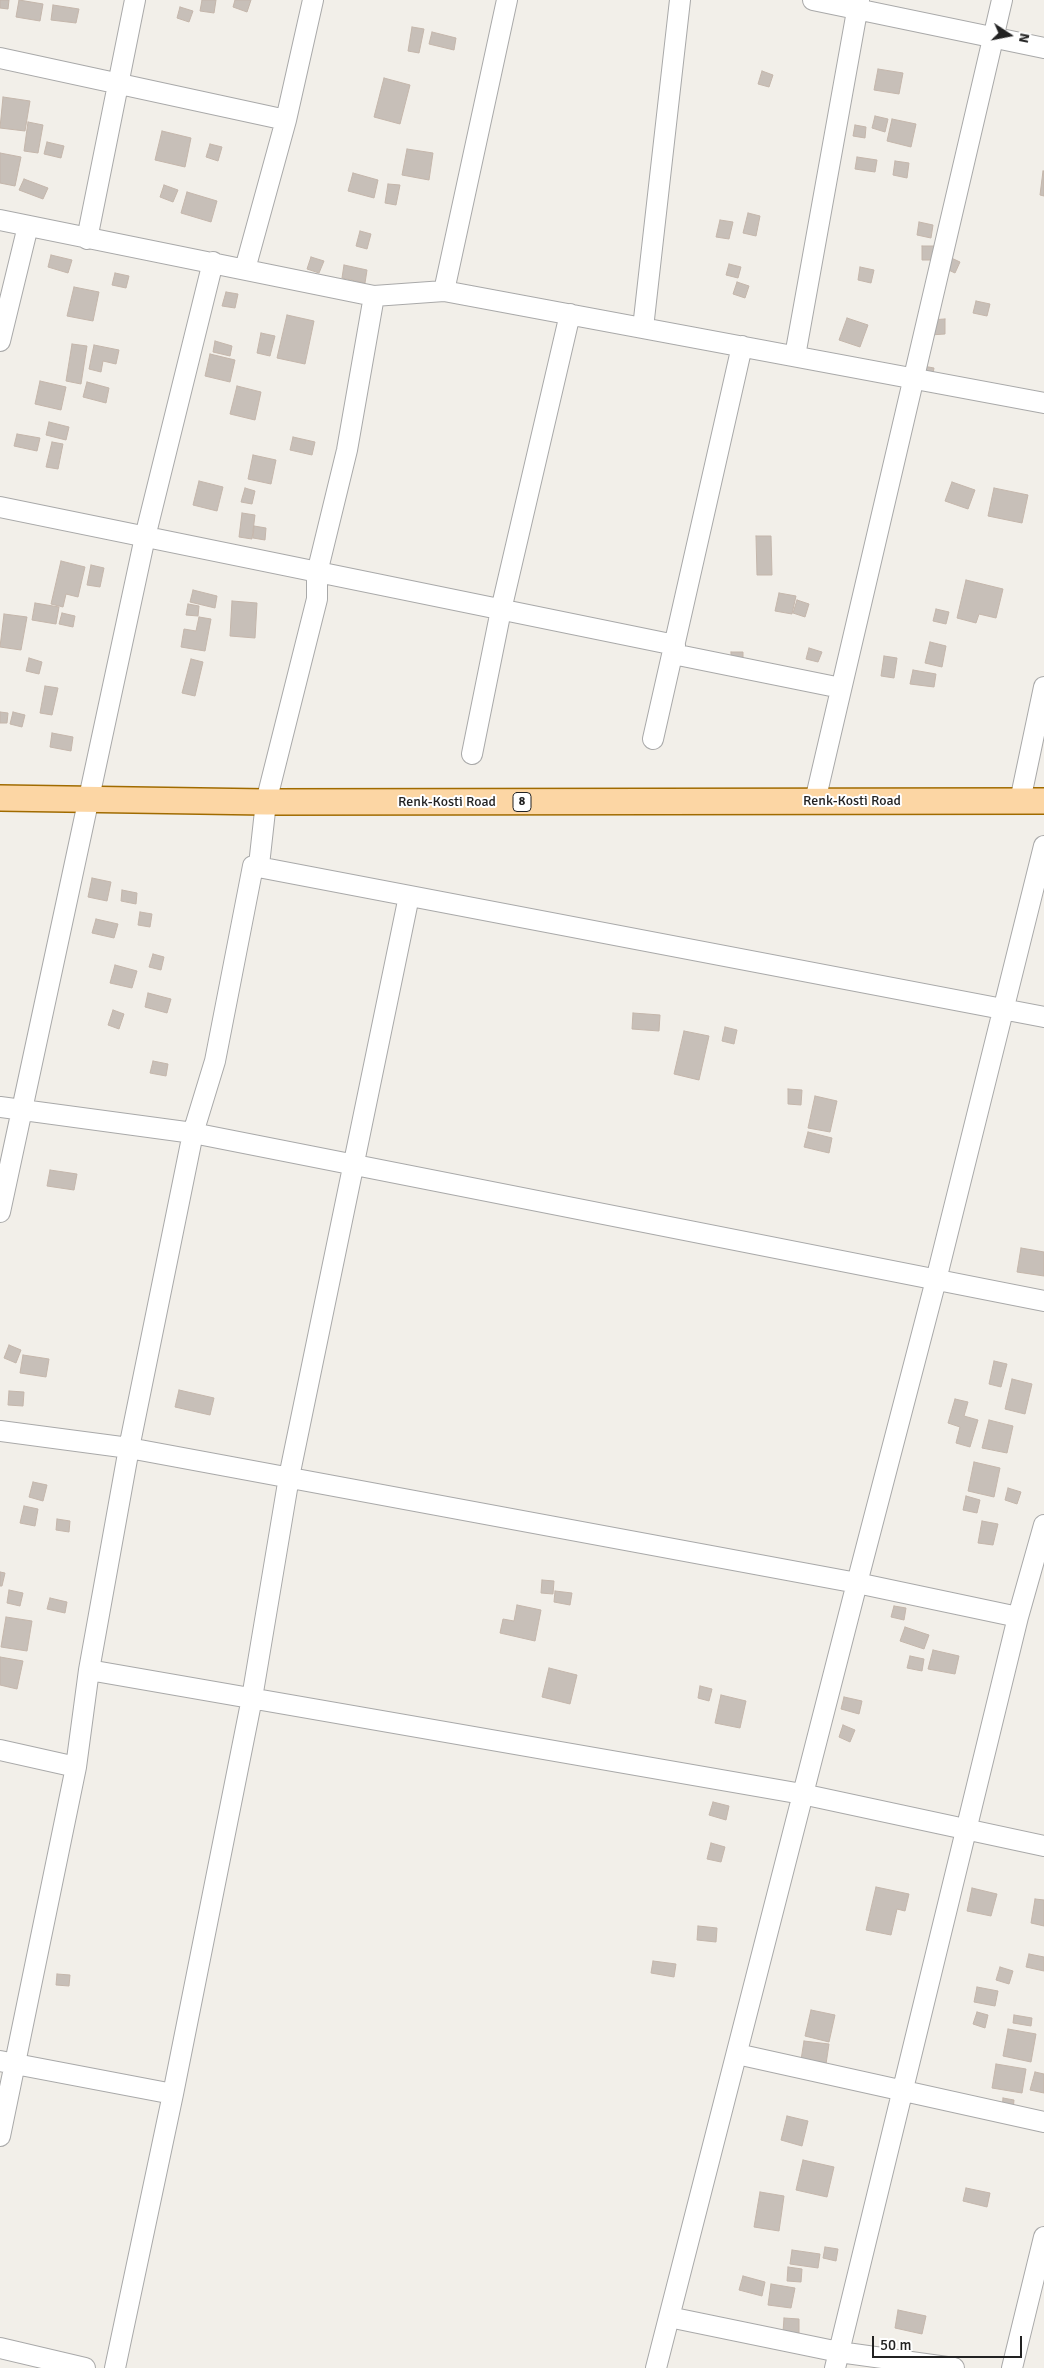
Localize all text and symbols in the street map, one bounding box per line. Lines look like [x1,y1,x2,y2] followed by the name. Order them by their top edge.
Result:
[984,10,1034,60] north arrow
[1015,32,1033,44] text: N
[513,792,531,812] road number: 8
[803,793,901,809] street label: Renk-Kosti Road
[398,794,496,810] street label: Renk-Kosti Road
[874,2326,1024,2358] scale bar
[880,2336,911,2354] text: 50 m

